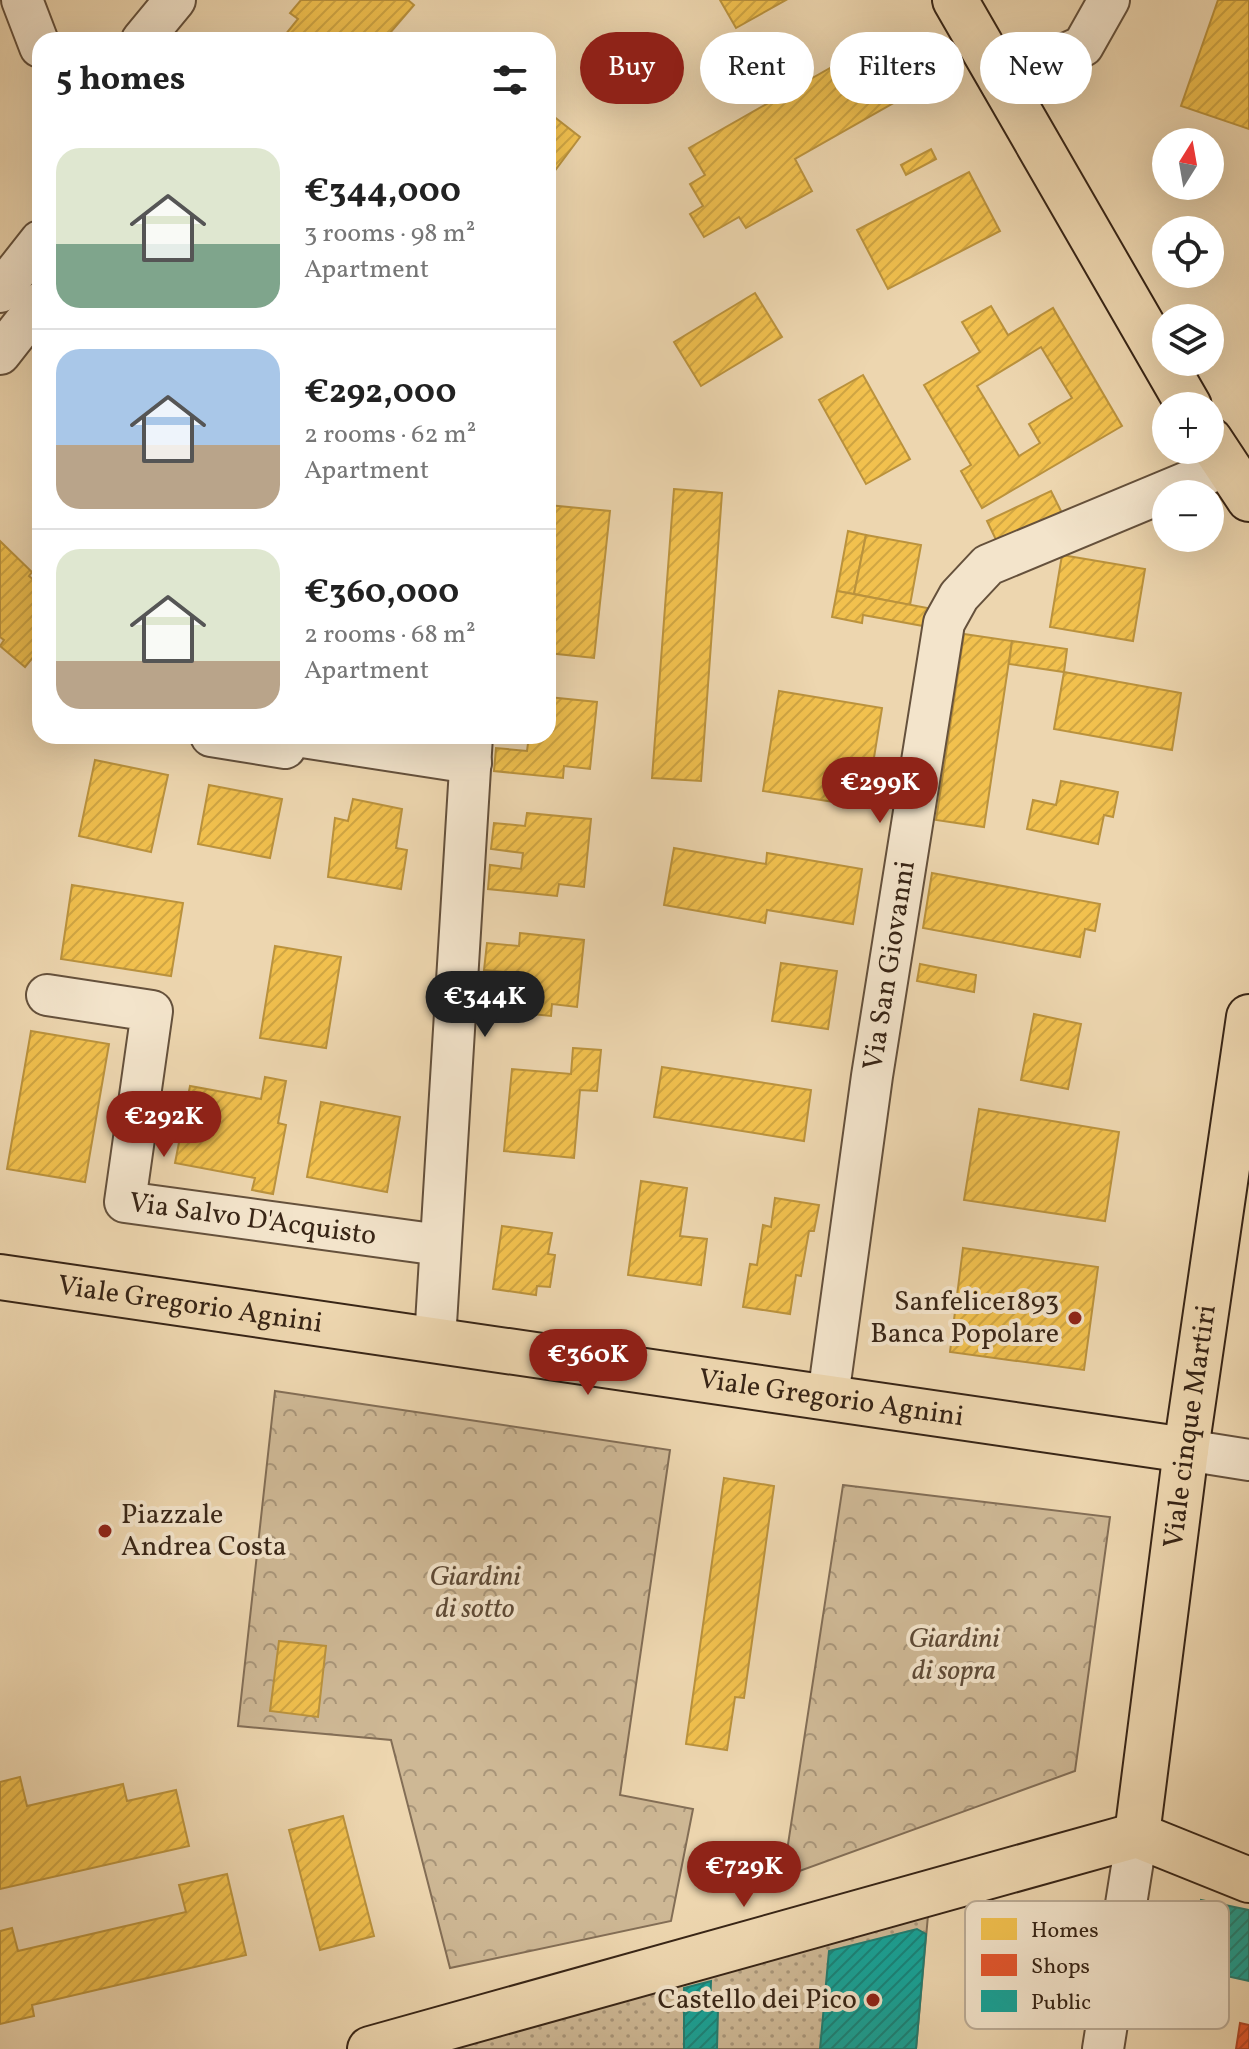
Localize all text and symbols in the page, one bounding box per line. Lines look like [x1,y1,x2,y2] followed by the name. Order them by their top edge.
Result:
[580,32,684,104] chip: Buy
[700,32,814,104] chip: Rent
[830,32,964,104] chip: Filters
[980,32,1092,104] chip: New
[56,57,186,104] text: 5 homes
[488,58,532,102] icon: filters
[1152,128,1224,200] north arrow
[1152,128,1224,552] map controls
[304,169,461,216] text: €344,000
[120,180,216,276] icon: home
[304,216,475,252] text: 3 rooms · 98 m²
[1152,216,1224,288] button: locate
[304,252,429,288] text: Apartment
[1152,304,1224,376] button: layers
[304,370,456,417] text: €292,000
[120,381,216,477] icon: home
[1152,392,1224,464] button: +
[304,417,476,453] text: 2 rooms · 62 m²
[304,453,429,489] text: Apartment
[1152,480,1224,552] button: −
[304,570,459,617] text: €360,000
[120,581,216,677] icon: home
[304,617,476,653] text: 2 rooms · 68 m²
[304,653,429,689] text: Apartment
[824,757,936,825] pin: €299K
[840,765,920,801] text: €299K
[854,858,925,1073] street label: Via San Giovanni
[429,971,541,1039] pin: €344K
[444,979,526,1015] text: €344K
[108,1091,220,1159] pin: €292K
[124,1099,204,1135] text: €292K
[127,1183,379,1256] street label: Via Salvo D'Acquisto
[55,1266,325,1343] street label: Viale Gregorio Agnini
[870,1283,1059,1354] place label: Sanfelice1893 Banca Popolare
[1154,1302,1226,1550] street label: Viale cinque Martiri
[1066,1309,1084,1327] marker: Sanfelice1893 Banca Popolare
[532,1329,644,1397] pin: €360K
[547,1337,629,1373] text: €360K
[696,1360,966,1437] street label: Viale Gregorio Agnini
[121,1496,287,1567] place label: Piazzale Andrea Costa
[96,1522,114,1540] marker: Piazzale Andrea Costa
[429,1558,522,1629] park label: Giardini di sotto
[908,1620,1001,1691] park label: Giardini di sopra
[688,1841,800,1909] pin: €729K
[705,1849,783,1885] text: €729K
[965,1901,1229,2029] legend
[1031,1916,1099,1947] text: Homes
[1031,1952,1090,1983] text: Shops
[658,1981,857,2020] place label: Castello dei Pico
[1031,1988,1091,2019] text: Public
[864,1991,882,2009] marker: Castello dei Pico

